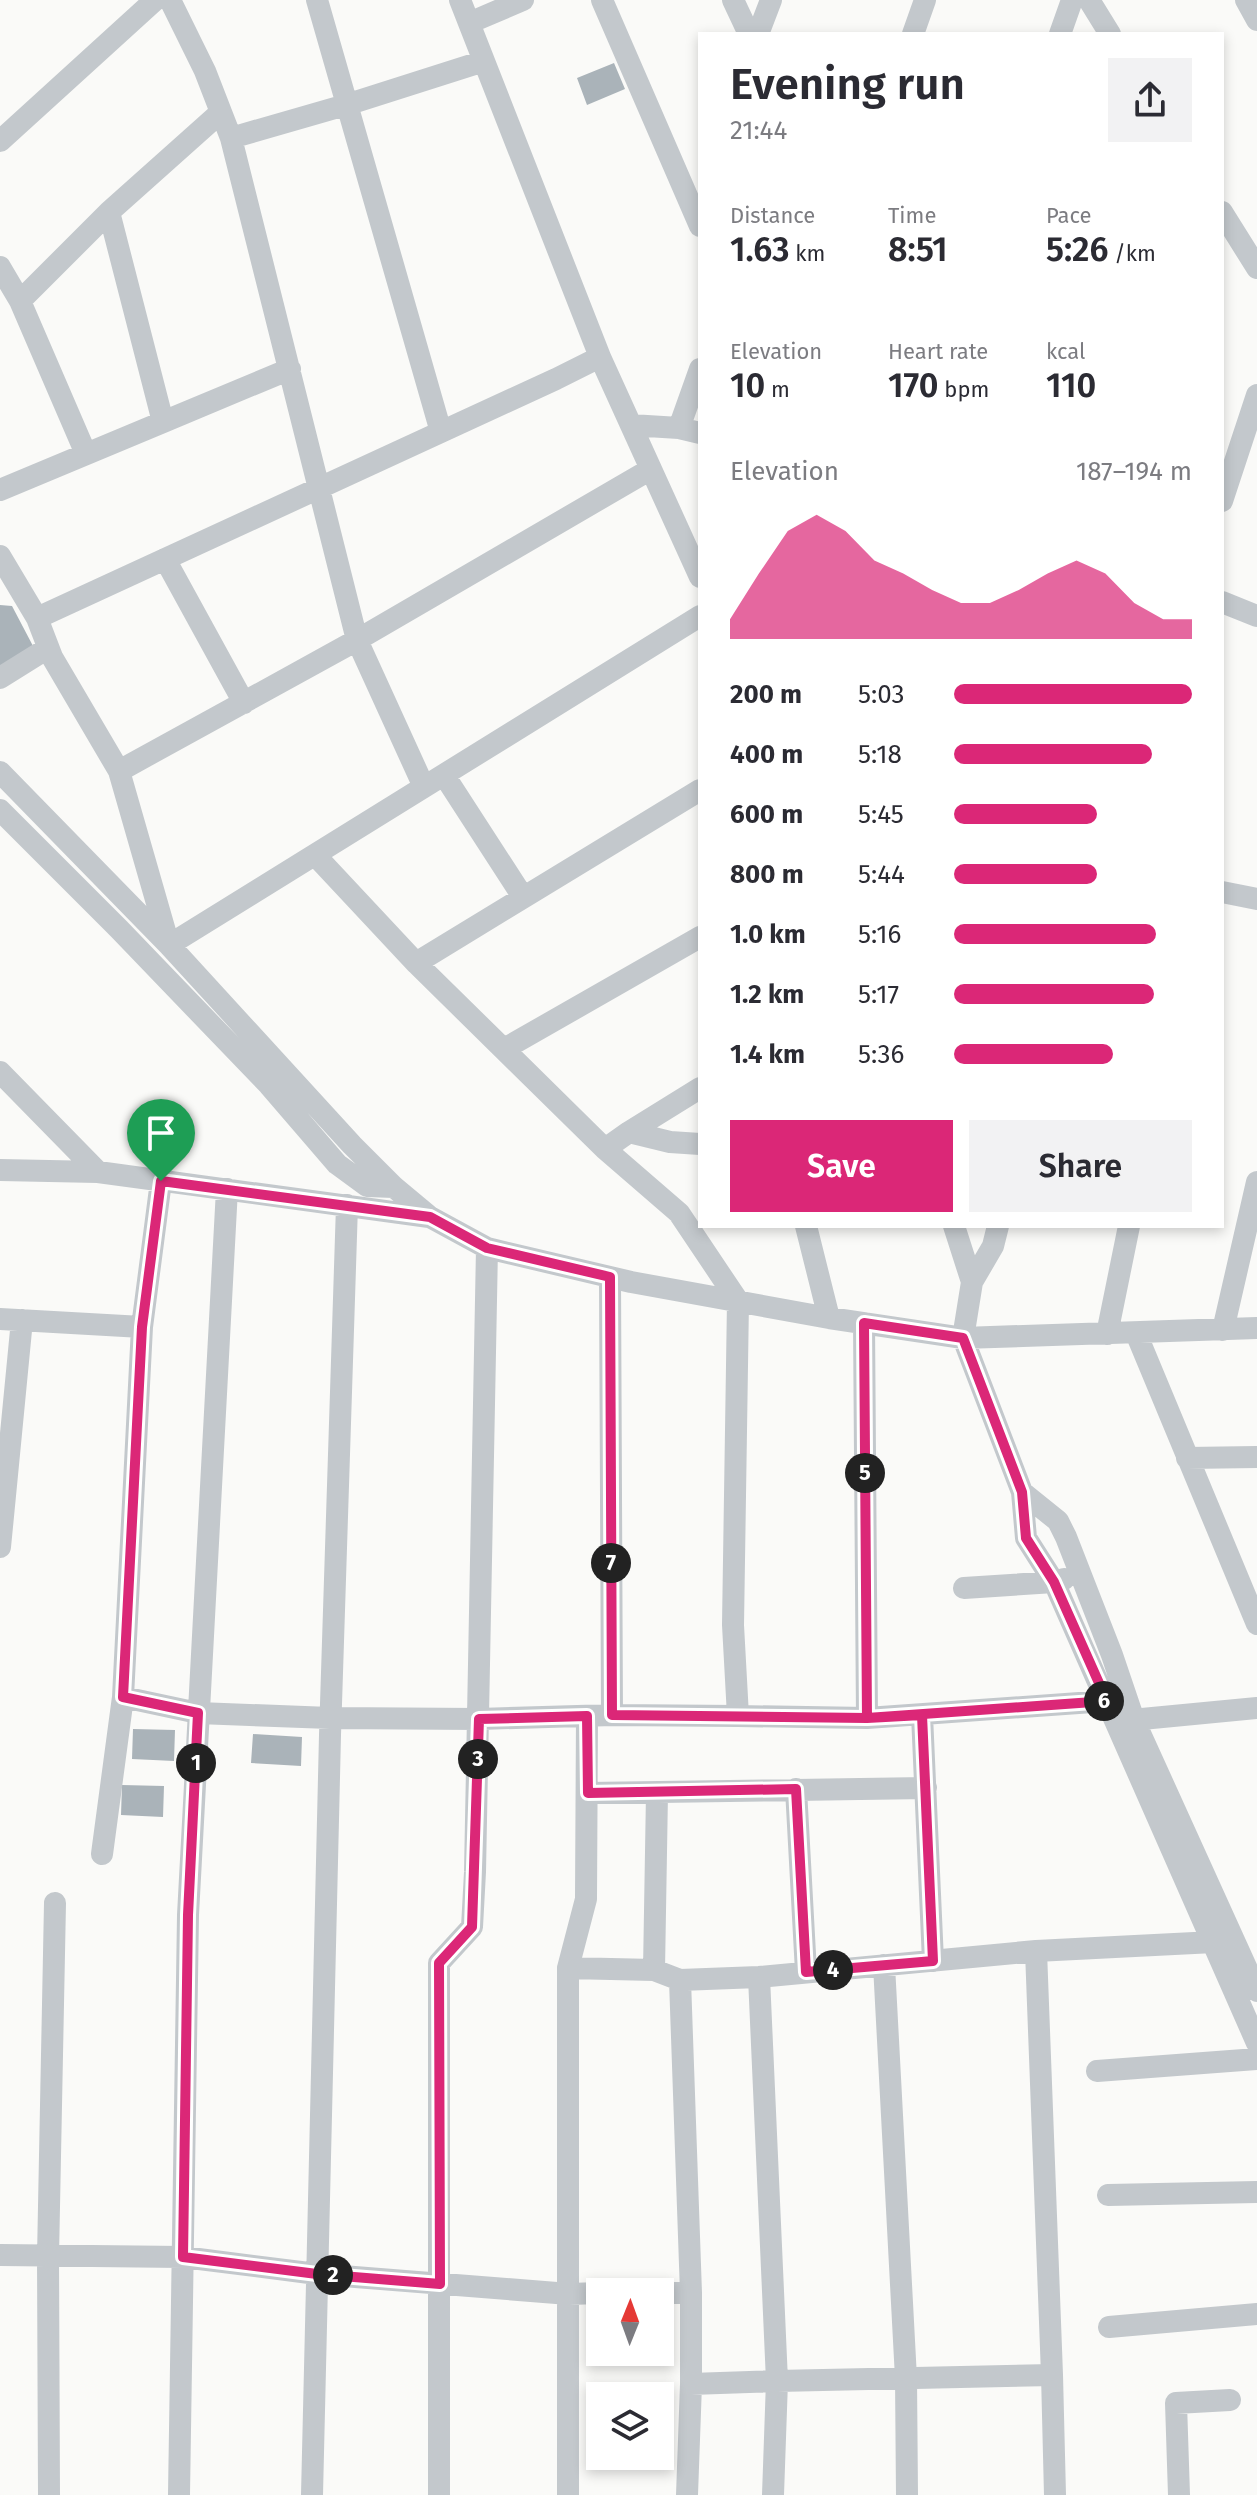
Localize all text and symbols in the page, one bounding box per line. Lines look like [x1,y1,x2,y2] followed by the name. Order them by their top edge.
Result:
[730,58,965,111] text: Evening run
[1108,58,1192,142] button: share
[730,115,787,146] text: 21:44
[730,202,815,229] text: Distance
[888,202,936,229] text: Time
[1046,202,1092,229] text: Pace
[730,229,789,270] text: 1.63
[888,229,947,270] text: 8:51
[1046,229,1108,270] text: 5:26
[789,240,825,267] text: km
[1108,240,1156,267] text: /km
[730,338,822,365] text: Elevation
[888,338,988,365] text: Heart rate
[1046,338,1086,365] text: kcal
[730,365,765,406] text: 10
[888,365,939,406] text: 170
[1046,365,1096,406] text: 110
[765,376,790,403] text: m
[939,376,989,403] text: bpm
[730,456,839,487] text: Elevation
[1076,456,1192,487] text: 187–194 m
[730,679,802,710] text: 200 m
[858,679,905,710] text: 5:03
[730,739,803,770] text: 400 m
[858,739,902,770] text: 5:18
[730,799,803,830] text: 600 m
[858,799,904,830] text: 5:45
[730,859,804,890] text: 800 m
[858,859,905,890] text: 5:44
[730,919,806,950] text: 1.0 km
[858,919,901,950] text: 5:16
[730,979,804,1010] text: 1.2 km
[858,979,899,1010] text: 5:17
[730,1039,805,1070] text: 1.4 km
[858,1039,904,1070] text: 5:36
[127,1099,195,1181] pin
[139,1111,183,1155] icon: arrive
[730,1120,953,1212] button: Save
[969,1120,1192,1212] button: Share
[845,1453,885,1493] pin: 5
[859,1459,871,1486] text: 5
[591,1543,631,1583] pin: 7
[606,1549,616,1576] text: 7
[1084,1681,1124,1721] pin: 6
[1098,1687,1110,1714] text: 6
[458,1739,498,1779] pin: 3
[176,1743,216,1783] pin: 1
[472,1745,484,1772] text: 3
[191,1749,201,1776] text: 1
[813,1950,853,1990] pin: 4
[827,1956,839,1983] text: 4
[313,2255,353,2295] pin: 2
[327,2261,339,2288] text: 2
[586,2278,674,2366] north arrow
[586,2278,674,2470] map controls
[586,2382,674,2470] button: layers

